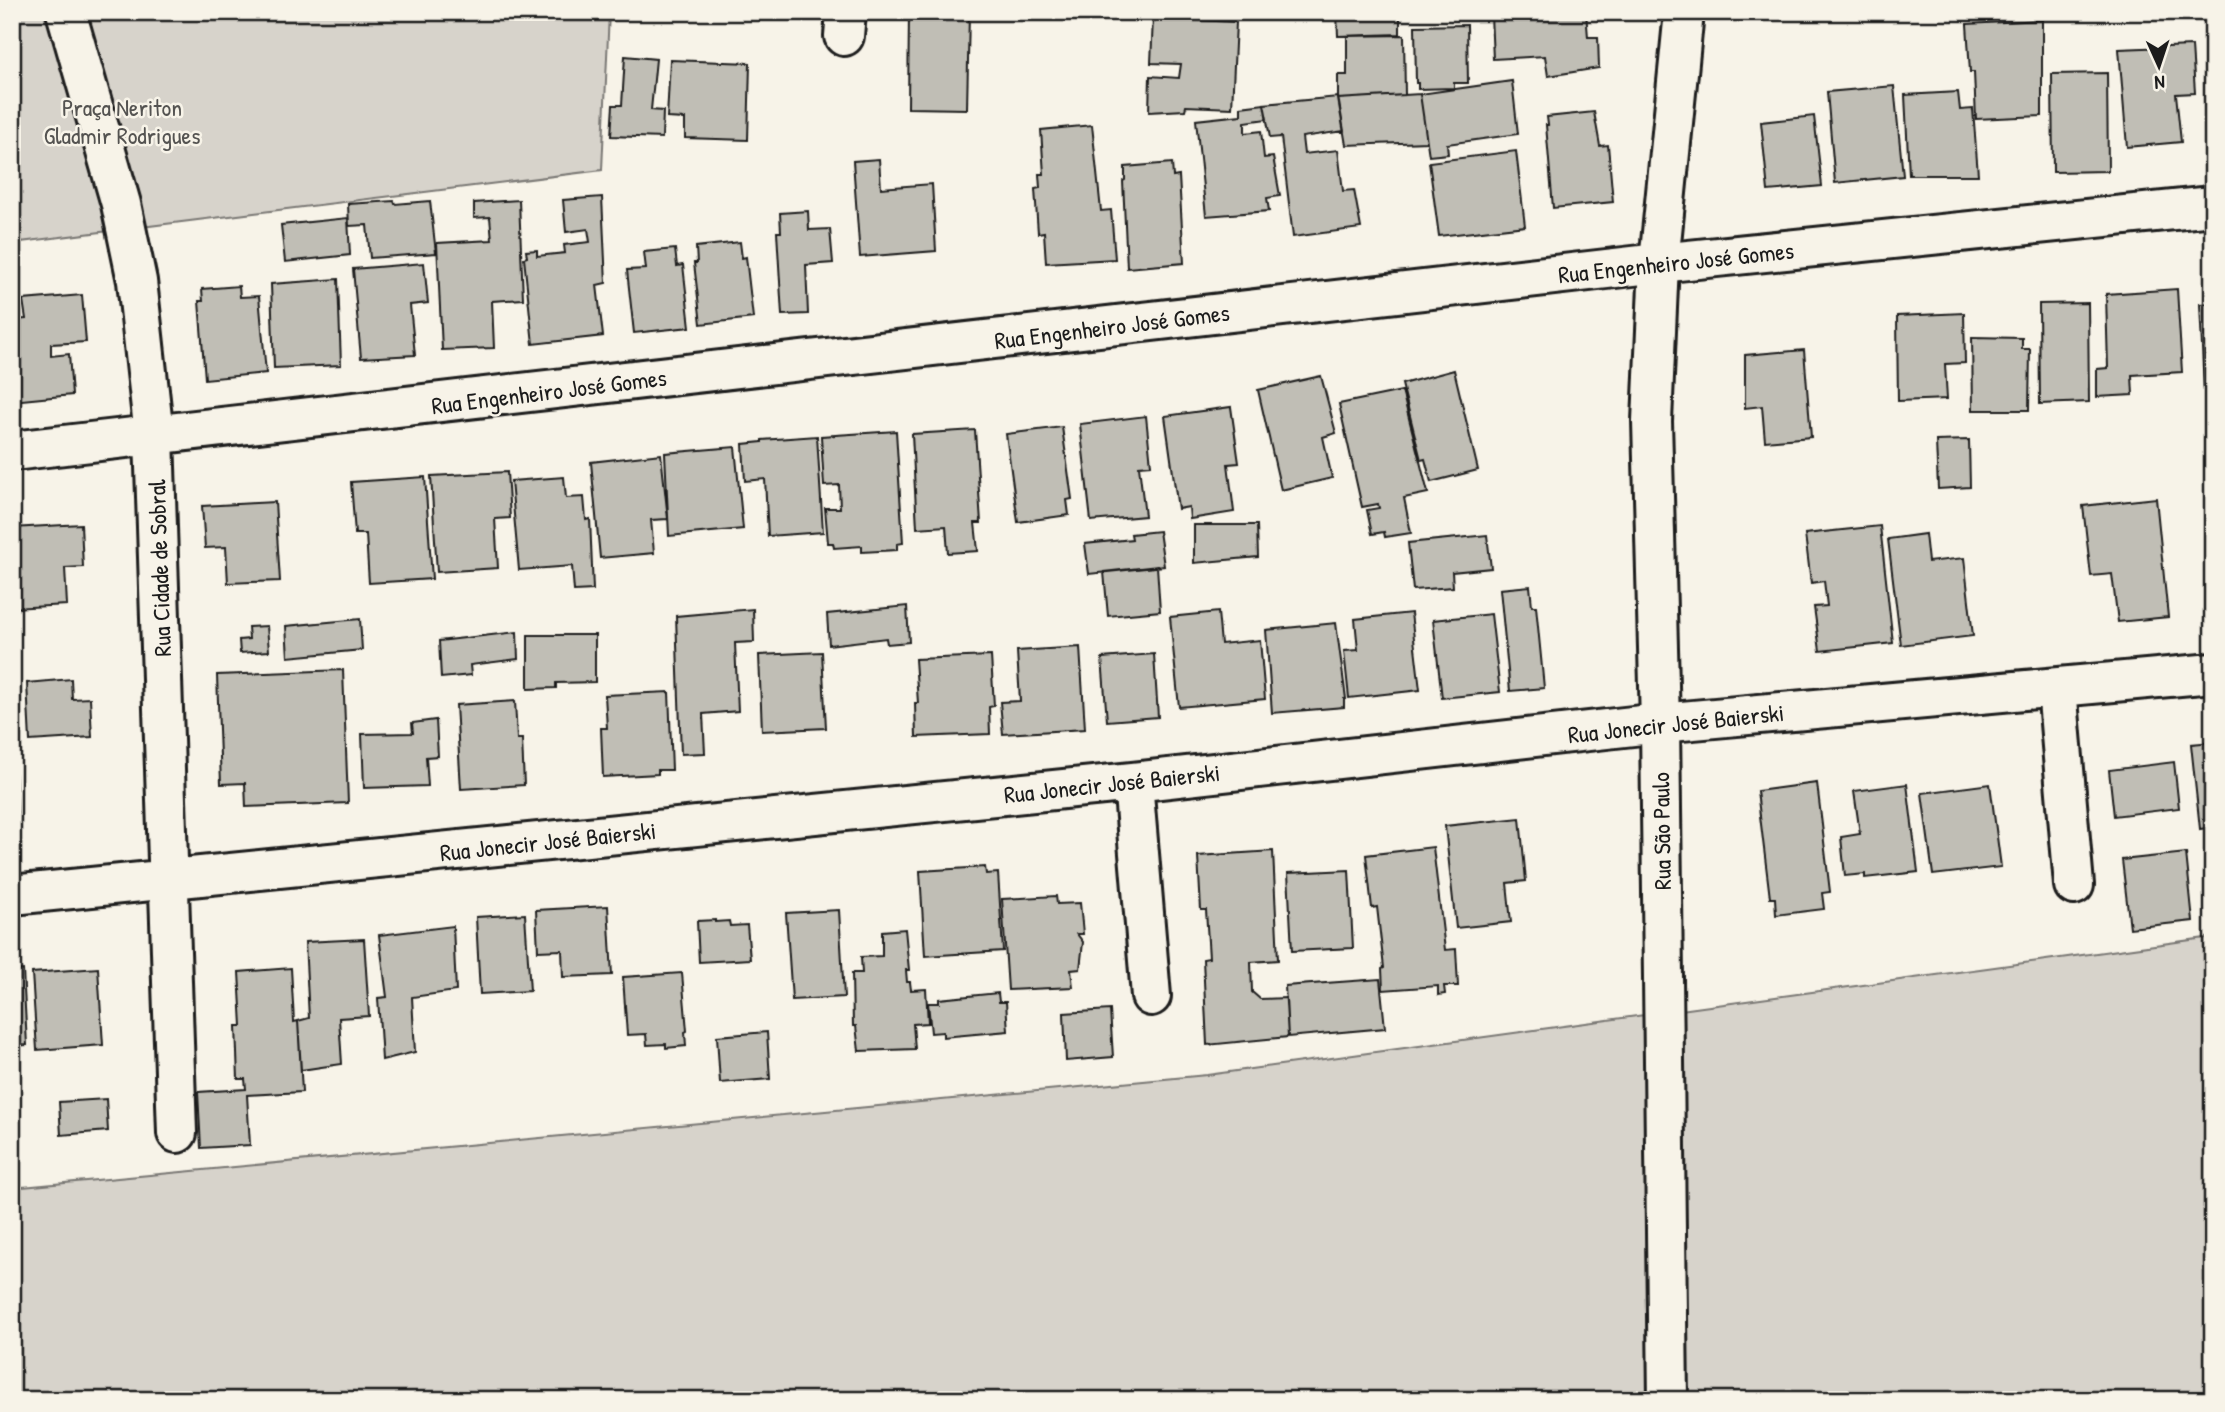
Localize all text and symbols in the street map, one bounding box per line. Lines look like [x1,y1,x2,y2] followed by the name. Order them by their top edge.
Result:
[2124,32,2194,102] north arrow
[2154,70,2166,96] text: N
[44,91,200,151] park label: Praça Neriton Gladmir Rodrigues
[1557,234,1795,290] street label: Rua Engenheiro José Gomes
[993,296,1231,356] street label: Rua Engenheiro José Gomes
[430,361,668,421] street label: Rua Engenheiro José Gomes
[140,478,178,657] street label: Rua Cidade de Sobral
[1566,696,1786,750] street label: Rua Jonecir José Baierski
[1002,756,1222,810] street label: Rua Jonecir José Baierski
[1644,772,1678,890] street label: Rua São Paulo
[438,814,658,868] street label: Rua Jonecir José Baierski

